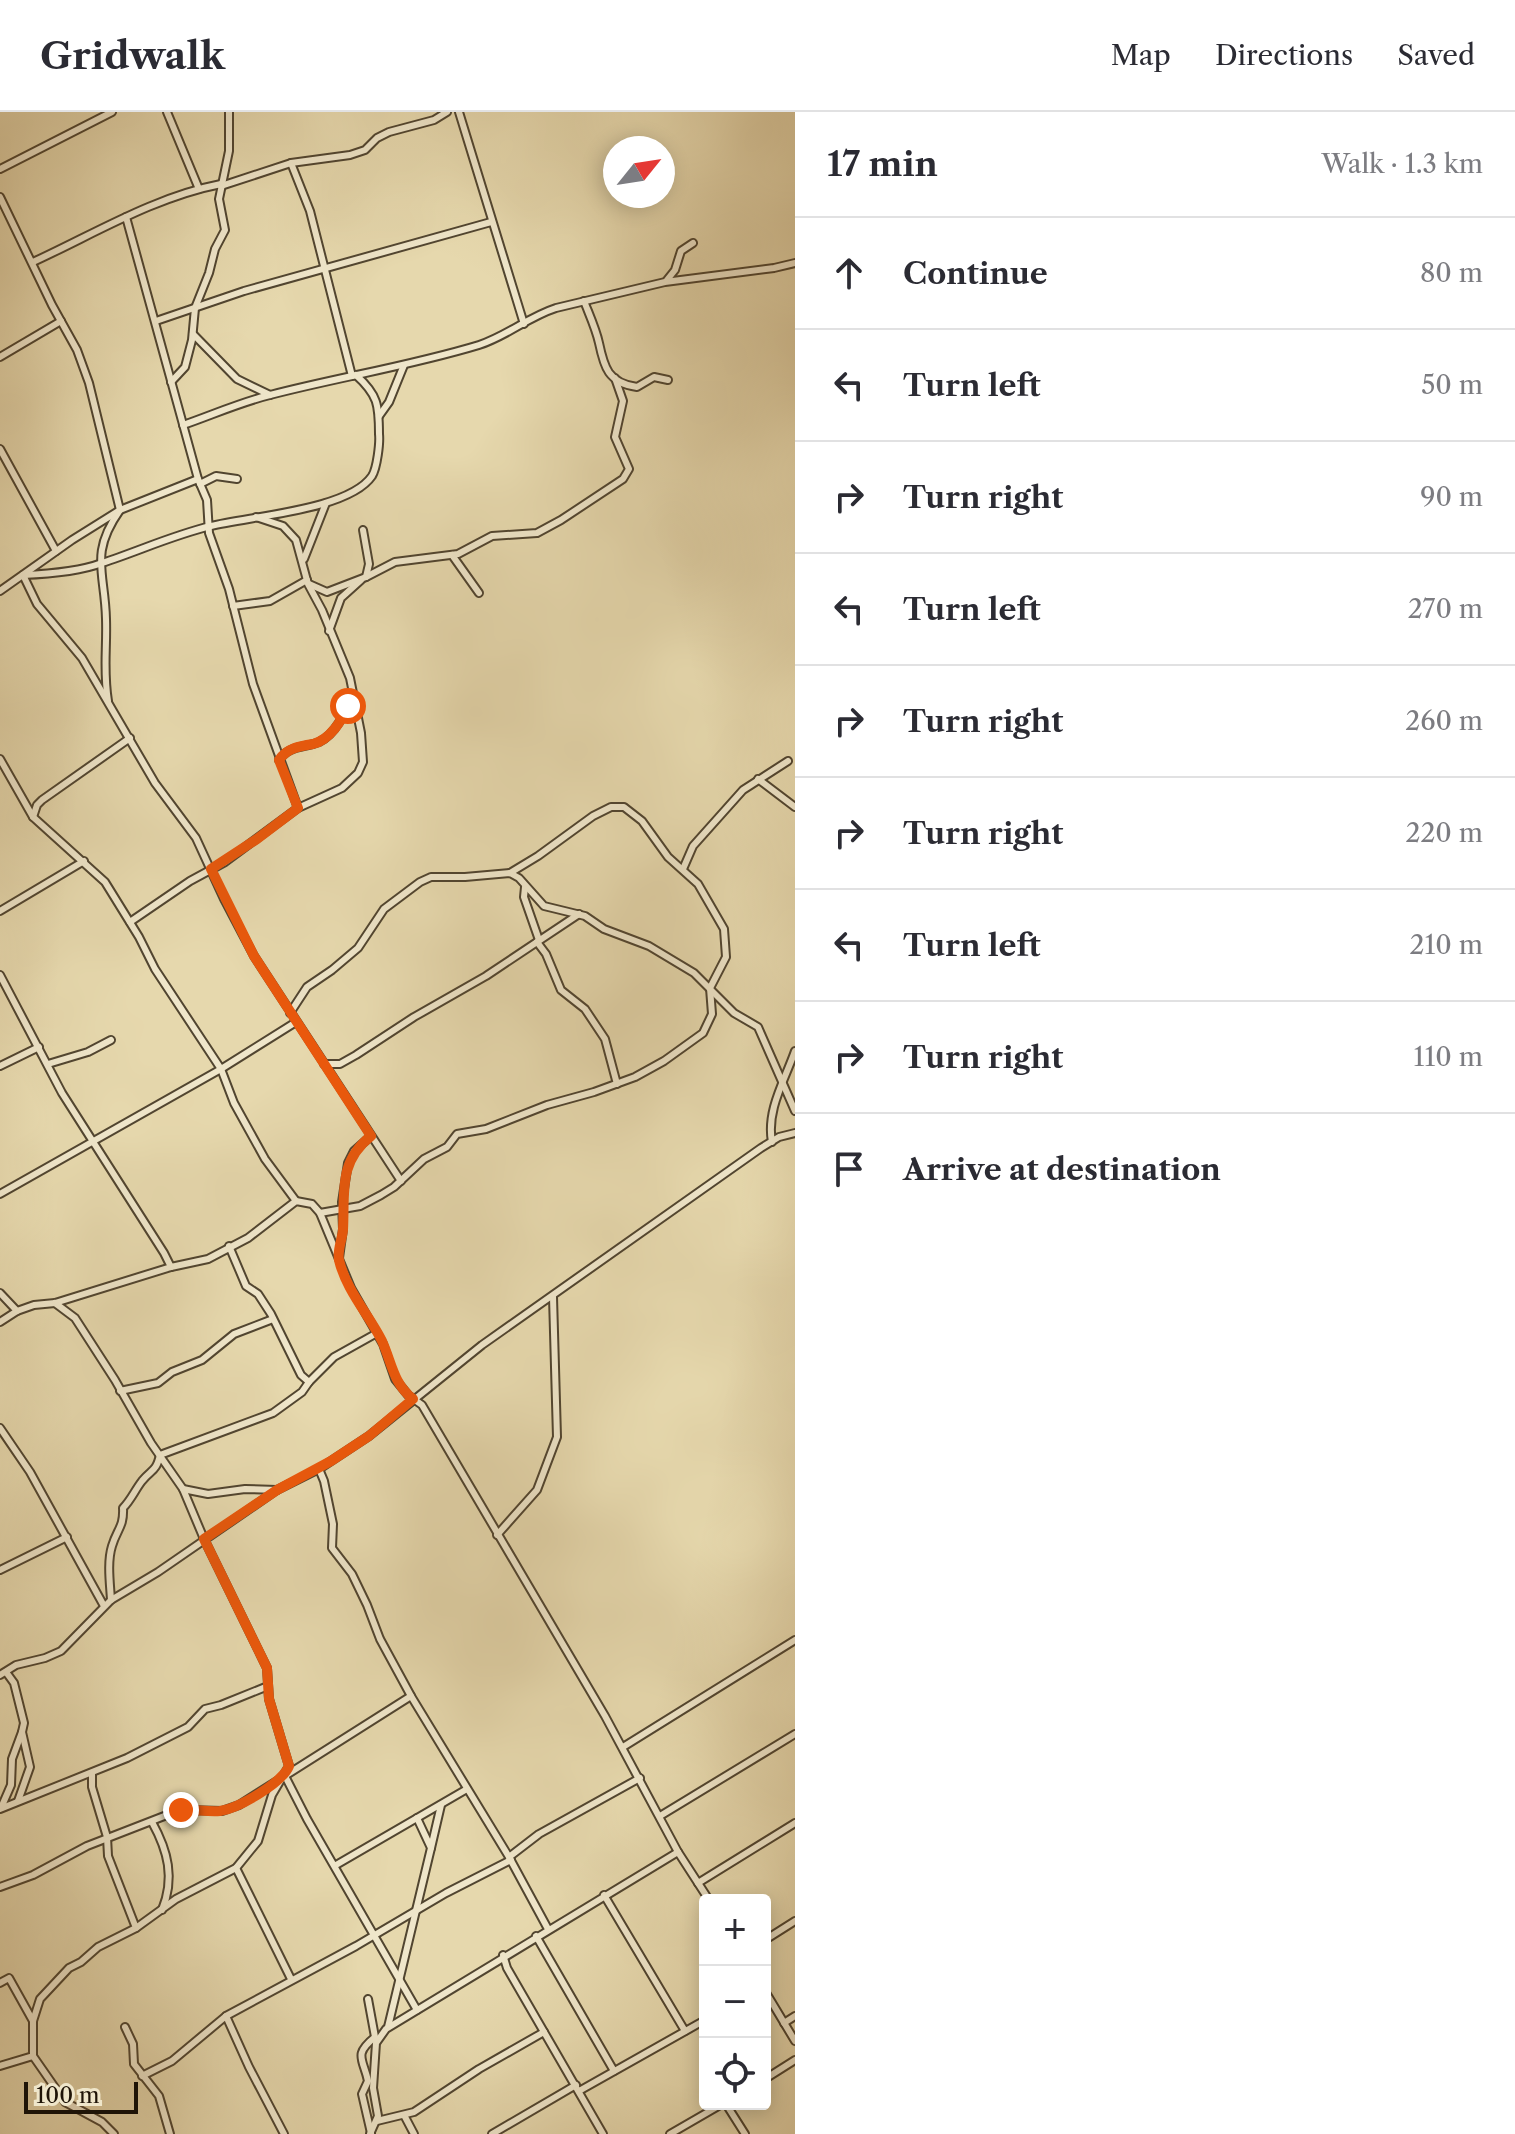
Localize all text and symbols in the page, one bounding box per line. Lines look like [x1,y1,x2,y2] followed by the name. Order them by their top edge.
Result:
[40,32,225,79] text: Gridwalk
[1111,38,1171,72] text: Map
[1215,38,1353,72] text: Directions
[1397,38,1475,72] text: Saved
[603,136,675,208] north arrow
[827,143,938,185] text: 17 min
[1322,148,1483,180] text: Walk · 1.3 km
[827,251,871,295] icon: ahead
[903,255,1048,292] text: Continue
[1420,257,1483,289] text: 80 m
[827,363,871,407] icon: left
[903,367,1040,404] text: Turn left
[1421,369,1483,401] text: 50 m
[827,475,871,519] icon: right
[903,479,1063,516] text: Turn right
[1420,481,1483,513] text: 90 m
[827,587,871,631] icon: left
[903,591,1040,628] text: Turn left
[1408,593,1483,625] text: 270 m
[330,688,366,724] route start
[827,699,871,743] icon: right
[903,703,1063,740] text: Turn right
[1405,705,1483,737] text: 260 m
[827,811,871,855] icon: right
[903,815,1063,852] text: Turn right
[1405,817,1483,849] text: 220 m
[827,923,871,967] icon: left
[903,927,1040,964] text: Turn left
[1410,929,1483,961] text: 210 m
[827,1035,871,1079] icon: right
[903,1039,1063,1076] text: Turn right
[1414,1041,1483,1073] text: 110 m
[827,1147,871,1191] icon: arrive
[903,1151,1221,1188] text: Arrive at destination
[163,1792,199,1828] route end
[699,1894,771,2110] map controls
[699,1894,771,1966] button: +
[699,1966,771,2038] button: −
[699,2038,771,2110] button: locate
[24,2078,138,2114] scale bar
[36,2082,99,2109] text: 100 m

